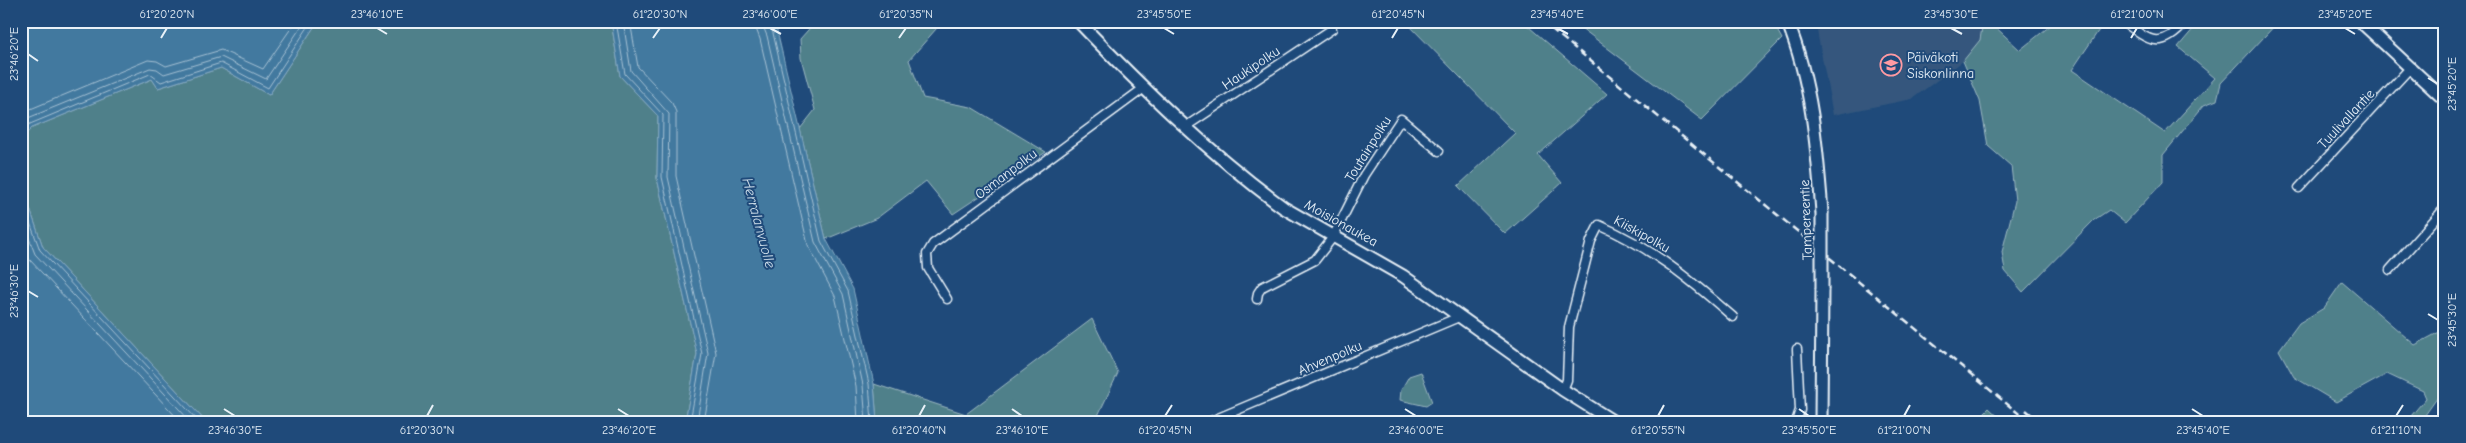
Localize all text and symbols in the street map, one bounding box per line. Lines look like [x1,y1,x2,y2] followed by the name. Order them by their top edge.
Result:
[140,7,194,21] text: 61°20'20"N
[351,7,403,21] text: 23°46'10"E
[633,7,687,21] text: 61°20'30"N
[742,7,798,21] text: 23°46'00"E
[879,7,933,21] text: 61°20'35"N
[1137,7,1191,21] text: 23°45'50"E
[1371,7,1425,21] text: 61°20'45"N
[1530,7,1584,21] text: 23°45'40"E
[1924,7,1978,21] text: 23°45'30"E
[2110,7,2164,21] text: 61°21'00"N
[2318,7,2372,21] text: 23°45'20"E
[7,27,21,81] text: 23°46'20"E
[1219,42,1283,94] street label: Haukipolku
[1907,49,1974,82] place label: Päiväkoti Siskonlinna
[1879,53,1903,77] school or university icon: Päiväkoti Siskonlinna
[2445,57,2459,111] text: 23°45'20"E
[2314,85,2378,153] street label: Tuulivallantie
[1341,113,1395,185] street label: Toutainpolku
[972,145,1040,203] street label: Osmanpolku
[738,176,780,271] water label: Herralanvuolle
[1796,179,1816,261] street label: Tampereentie
[1301,196,1381,250] street label: Moisionaukea
[1611,212,1673,256] street label: Kiiskipolku
[7,264,21,318] text: 23°46'30"E
[2445,293,2459,347] text: 23°45'30"E
[1295,337,1365,379] street label: Ahvenpolku
[208,423,262,437] text: 23°46'30"E
[400,423,454,437] text: 61°20'30"N
[602,423,656,437] text: 23°46'20"E
[892,423,946,437] text: 61°20'40"N
[996,423,1048,437] text: 23°46'10"E
[1138,423,1192,437] text: 61°20'45"N
[1388,423,1444,437] text: 23°46'00"E
[1631,423,1685,437] text: 61°20'55"N
[1782,423,1836,437] text: 23°45'50"E
[1877,423,1931,437] text: 61°21'00"N
[2176,423,2230,437] text: 23°45'40"E
[2371,423,2421,437] text: 61°21'10"N

